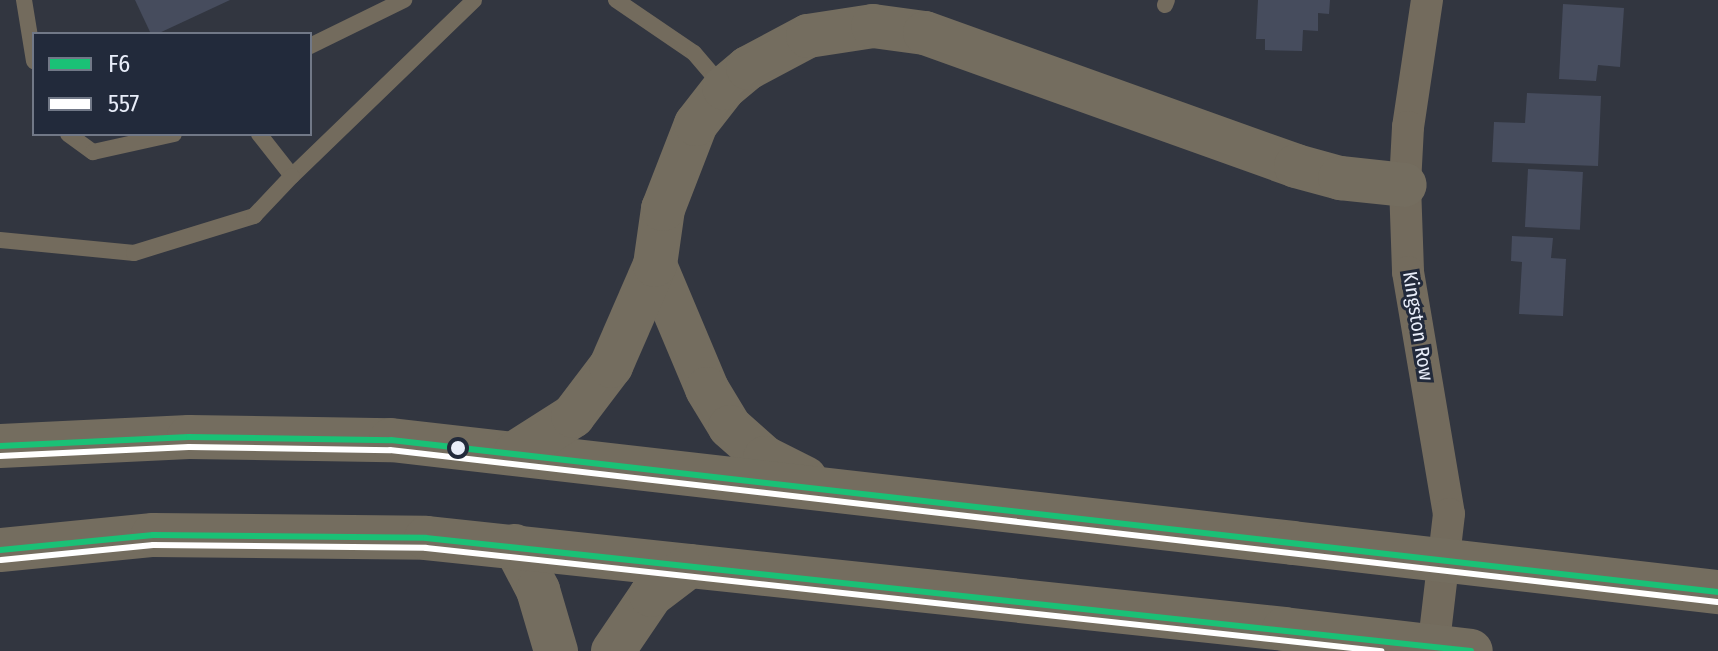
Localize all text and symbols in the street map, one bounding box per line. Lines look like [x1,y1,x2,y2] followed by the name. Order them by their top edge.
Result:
[32,32,312,136] legend
[108,50,130,78] text: F6
[108,90,139,118] text: 557
[1398,270,1438,382] street label: Kingston Row
[450,440,466,456] unlabelled marker

